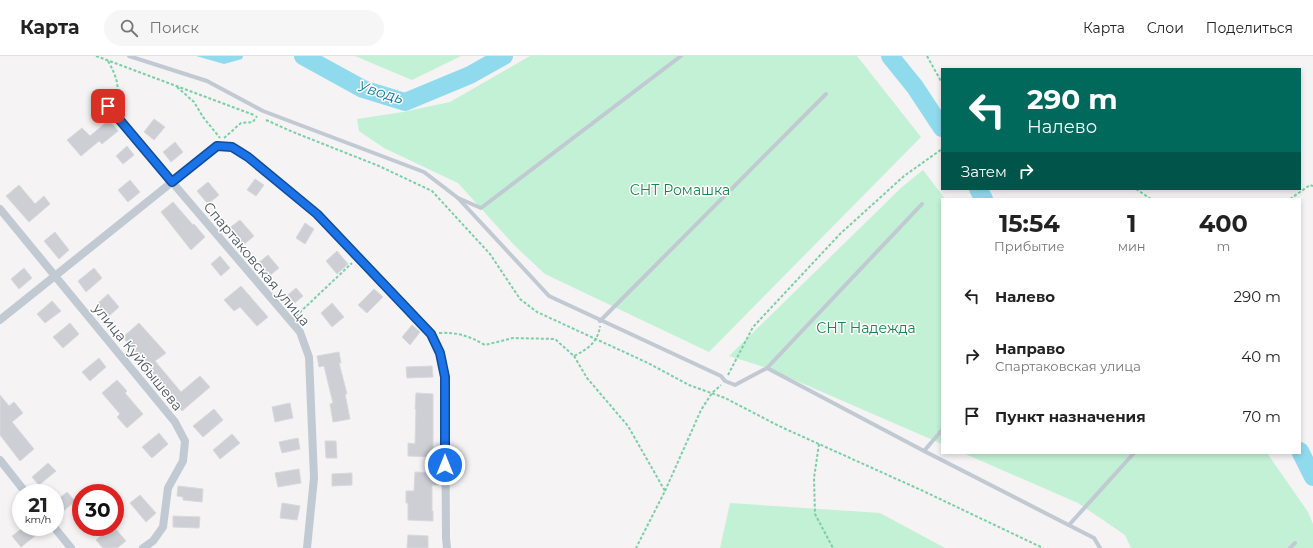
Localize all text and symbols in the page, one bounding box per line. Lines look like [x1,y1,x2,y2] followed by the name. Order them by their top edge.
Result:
[104,10,384,46] search box
[20,16,80,39] text: Карта
[118,17,140,39] icon: search
[150,18,199,37] text: Поиск
[1083,19,1125,37] text: Карта
[1147,19,1184,37] text: Слои
[1206,19,1293,37] text: Поделиться
[356,76,406,108] water label: Уводь
[1027,82,1118,116] text: 290 m
[961,84,1013,136] icon: left
[91,89,125,123] pin
[97,95,119,117] icon: arrive
[1027,116,1097,138] text: Налево
[1015,160,1037,182] icon: right
[961,162,1007,181] text: Затем
[630,181,730,199] park label: СНТ Ромашка
[200,198,314,330] street label: Спартаковская улица
[999,209,1060,238] text: 15:54
[1127,209,1136,238] text: 1
[1199,209,1248,238] text: 400
[994,238,1065,254] text: Прибытие
[1118,238,1146,254] text: мин
[1216,238,1230,254] text: m
[961,285,983,307] icon: left
[995,287,1055,306] text: Налево
[1234,287,1281,306] text: 290 m
[89,299,187,414] street label: улица Куйбышева
[816,319,916,337] park label: СНТ Надежда
[995,339,1065,358] text: Направо
[961,345,983,367] icon: right
[1241,347,1281,366] text: 40 m
[995,358,1141,374] text: Спартаковская улица
[961,405,983,427] icon: arrive
[995,407,1146,426] text: Пункт назначения
[1243,407,1281,426] text: 70 m
[424,444,466,486] position arrow
[72,484,124,536] speed limit sign: 30
[28,493,48,517] text: 21
[25,513,51,526] text: km/h

